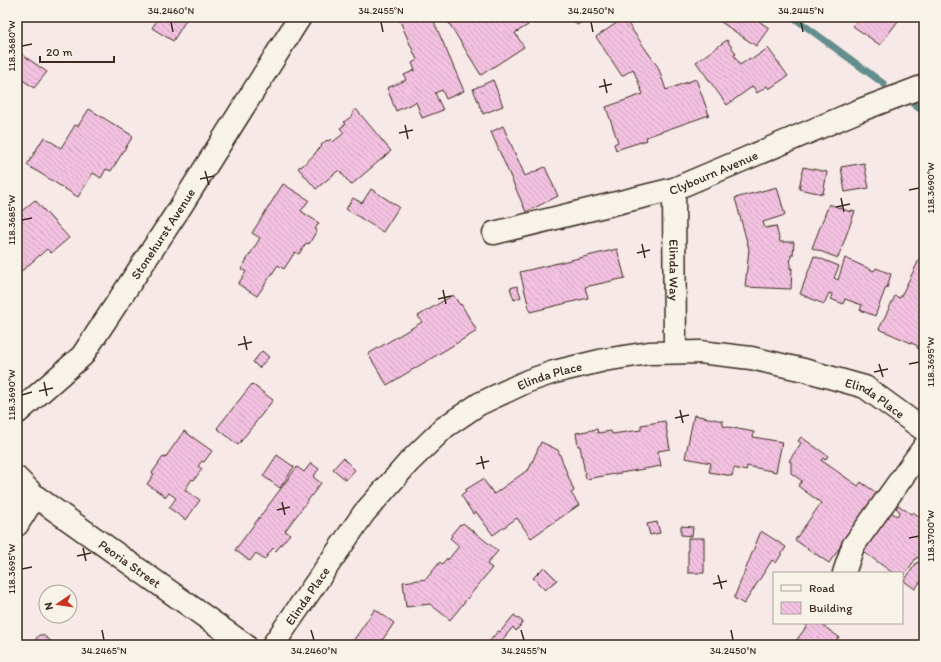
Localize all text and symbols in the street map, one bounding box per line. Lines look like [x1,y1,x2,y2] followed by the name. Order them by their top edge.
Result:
[148,4,194,17] text: 34.2460°N
[358,4,404,17] text: 34.2455°N
[568,4,614,17] text: 34.2450°N
[778,4,824,17] text: 34.2445°N
[5,20,18,72] text: 118.3680°W
[40,38,114,64] scale bar
[46,45,73,59] text: 20 m
[667,147,760,197] street label: Clybourn Avenue
[924,162,937,213] text: 118.3690°W
[127,185,198,282] street label: Stonehurst Avenue
[5,194,18,245] text: 118.3685°W
[667,239,682,301] street label: Elinda Way
[924,337,937,387] text: 118.3695°W
[514,358,583,393] street label: Elinda Place
[5,369,18,420] text: 118.3690°W
[844,374,908,421] street label: Elinda Place
[924,510,937,562] text: 118.3700°W
[96,536,164,591] street label: Peoria Street
[5,544,18,594] text: 118.3695°W
[282,564,332,628] street label: Elinda Place
[773,572,903,624] legend
[809,581,835,595] text: Road
[38,584,78,624] north arrow
[42,601,56,611] text: N
[809,601,853,615] text: Building
[81,644,127,657] text: 34.2465°N
[291,644,337,657] text: 34.2460°N
[501,644,547,657] text: 34.2455°N
[710,644,756,657] text: 34.2450°N

